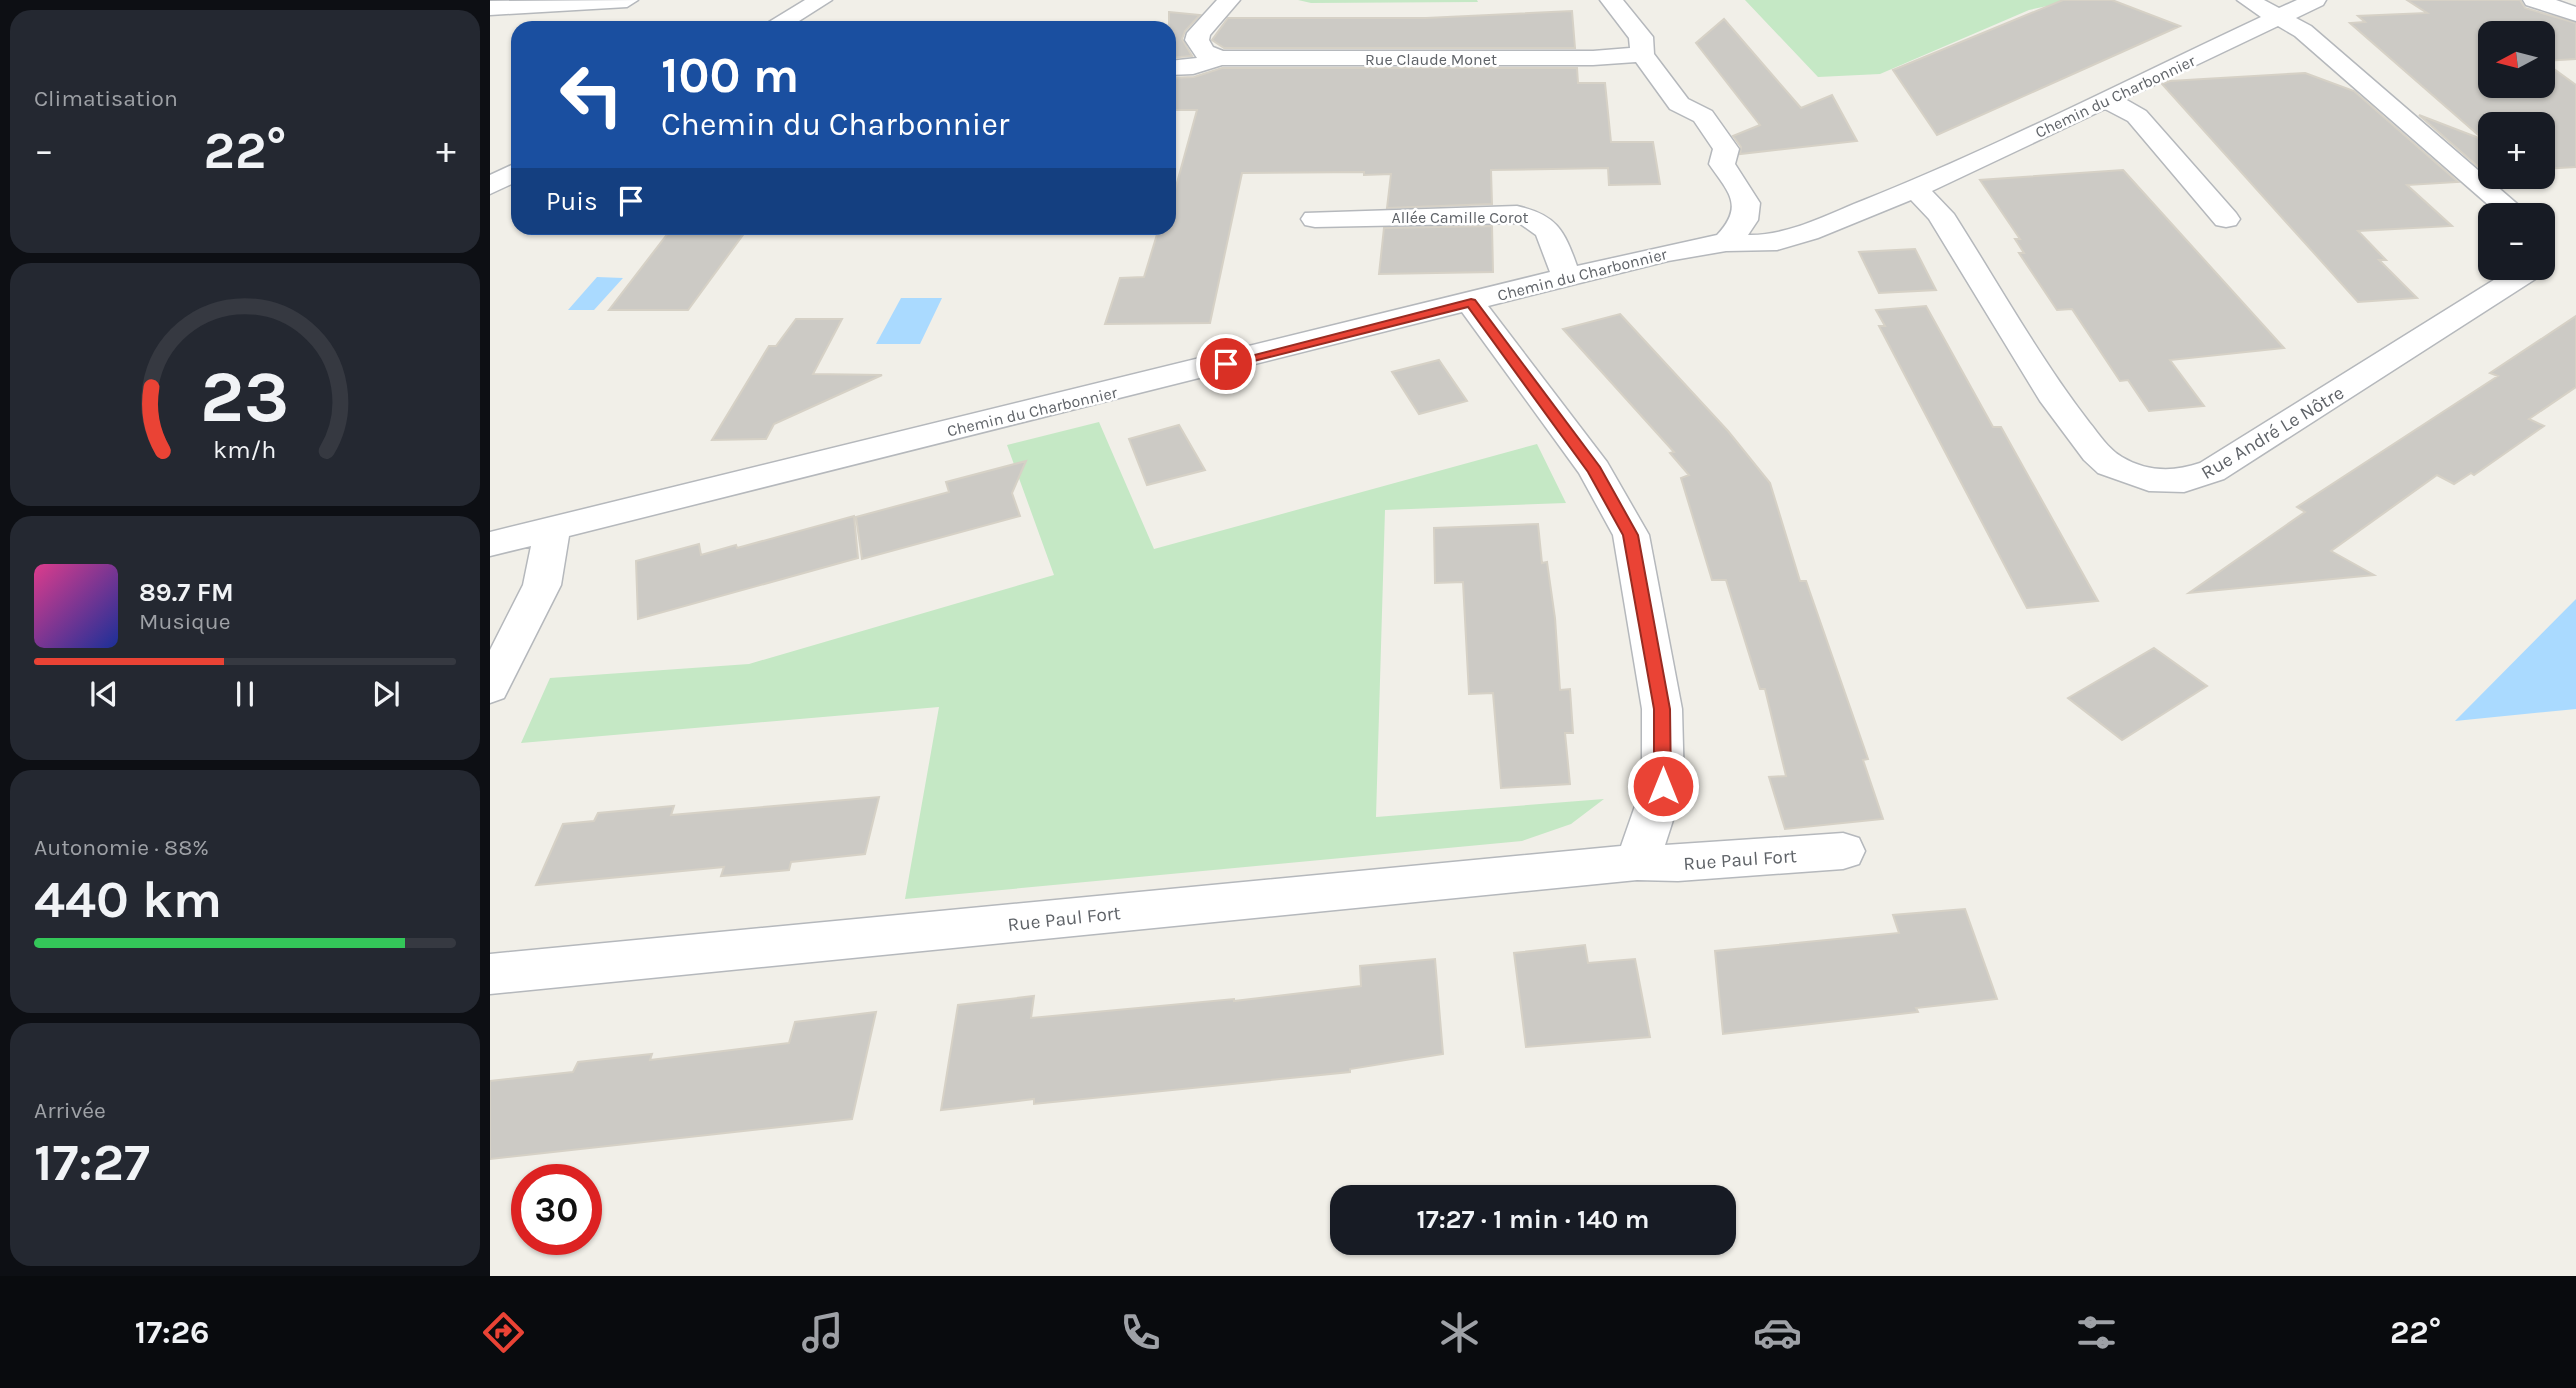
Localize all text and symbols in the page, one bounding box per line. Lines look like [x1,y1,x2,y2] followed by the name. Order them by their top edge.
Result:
[2478,21,2555,98] north arrow
[2478,21,2555,280] map controls
[661,47,799,104] text: 100 m
[546,49,637,140] icon: left
[1365,50,1497,69] street label: Rue Claude Monet
[2032,51,2198,142] street label: Chemin du Charbonnier
[34,85,178,112] text: Climatisation
[661,106,1009,143] text: Chemin du Charbonnier
[2478,112,2555,189] button: +
[203,120,287,181] text: 22°
[34,128,54,173] text: −
[436,128,456,173] text: +
[612,182,650,220] icon: arrive
[546,186,598,217] text: Puis
[2478,203,2555,280] button: −
[1392,208,1528,227] street label: Allée Camille Corot
[1495,244,1669,305] street label: Chemin du Charbonnier
[1196,334,1256,394] pin
[1207,345,1245,383] icon: arrive
[200,354,290,439] text: 23
[2197,382,2348,484] street label: Rue André Le Nôtre
[945,383,1119,440] street label: Chemin du Charbonnier
[213,435,277,464] text: km/h
[139,577,234,608] text: 89.7 FM
[139,608,231,635] text: Musique
[85,675,123,713] icon: previous
[226,675,264,713] icon: pause
[367,675,405,713] icon: next
[1626,749,1700,823] position arrow
[34,834,209,861] text: Autonomie · 88%
[1683,845,1797,875] street label: Rue Paul Fort
[34,869,222,930] text: 440 km
[1006,902,1122,936] street label: Rue Paul Fort
[34,1097,106,1124] text: Arrivée
[34,1132,150,1193] text: 17:27
[511,1164,602,1255] speed limit sign: 30
[1416,1204,1650,1235] text: 17:27 · 1 min · 140 m
[479,1308,528,1357] icon: directions
[798,1308,847,1357] icon: music
[1116,1308,1165,1357] icon: phone
[1435,1308,1484,1357] icon: climate
[1753,1308,1802,1357] icon: car
[2072,1308,2121,1357] icon: filters
[135,1314,210,1351] text: 17:26
[2390,1314,2441,1351] text: 22°

